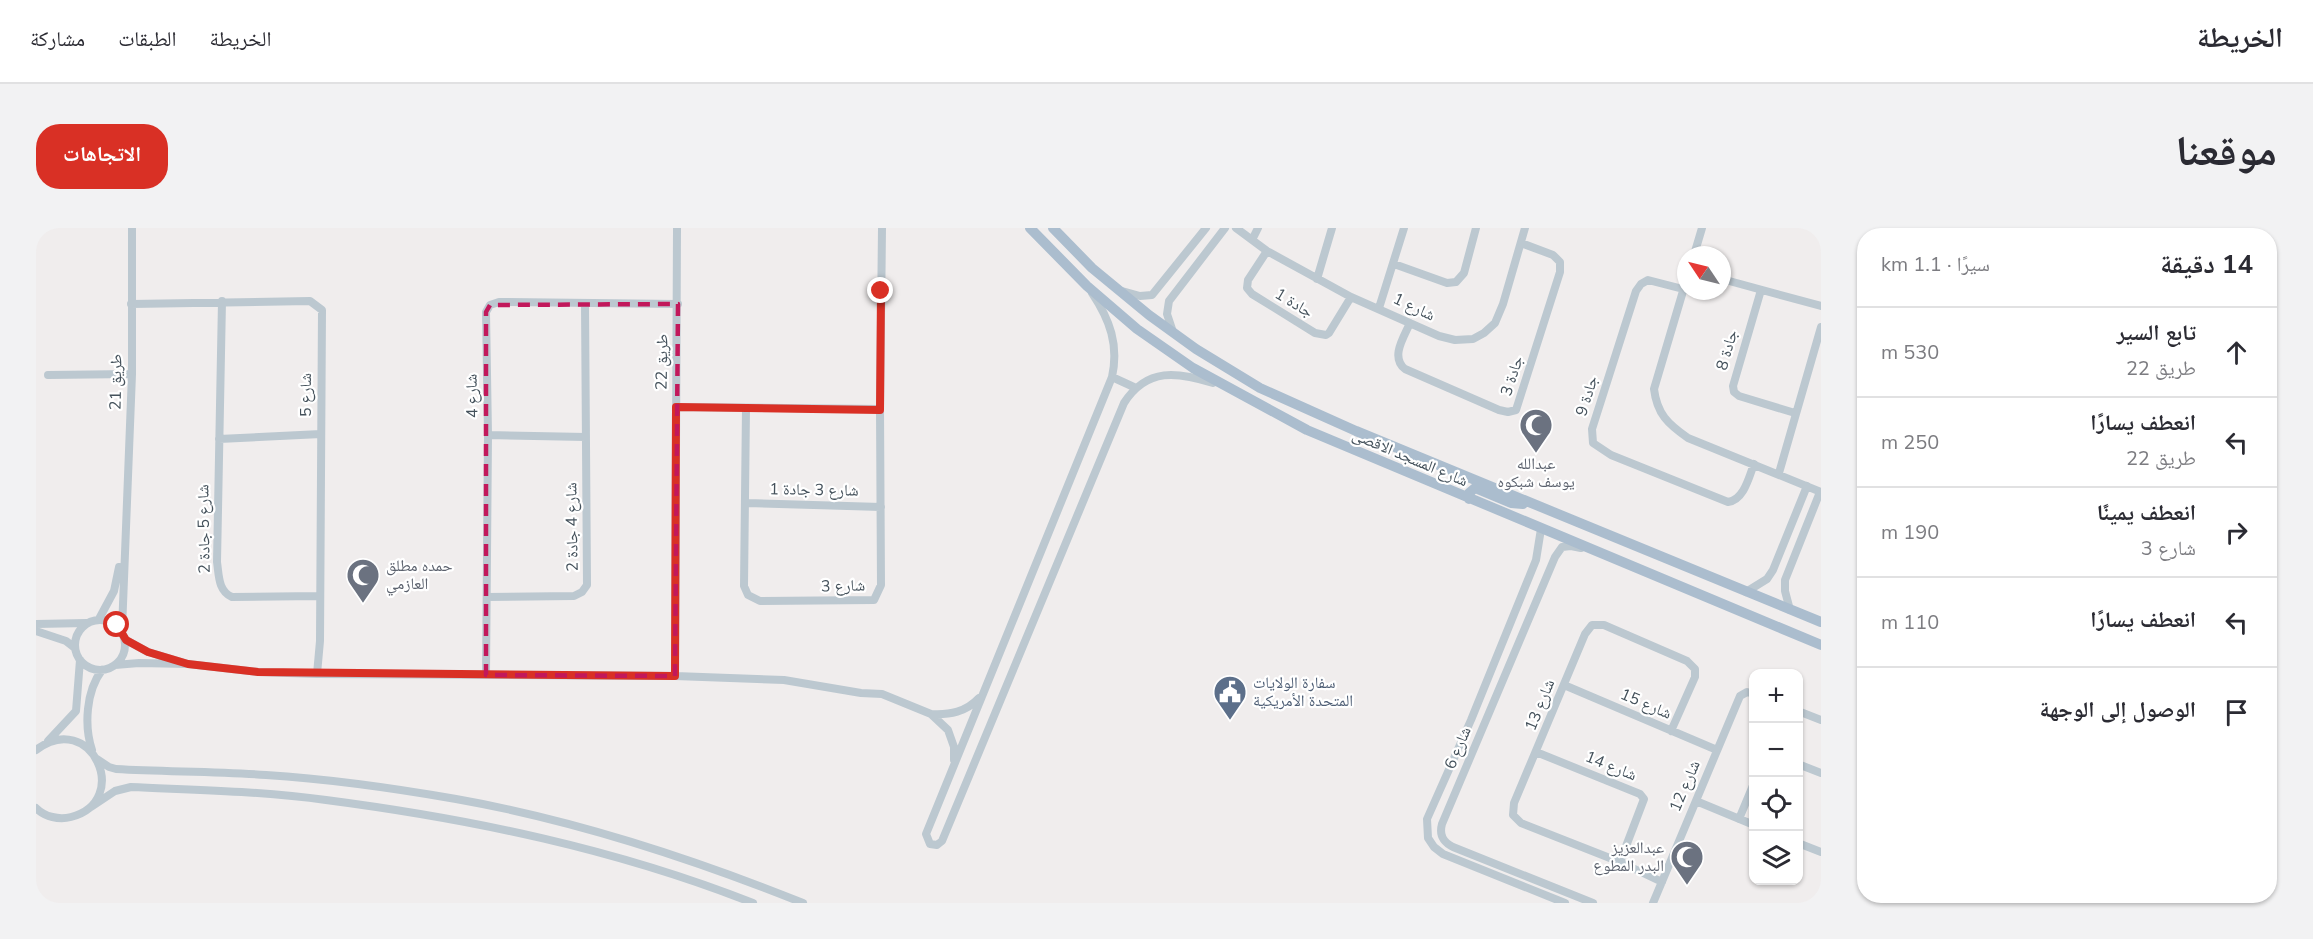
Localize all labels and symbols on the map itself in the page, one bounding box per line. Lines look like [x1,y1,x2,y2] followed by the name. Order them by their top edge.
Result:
[1677,246,1731,300] north arrow
[867,277,893,303] route end
[1271,283,1317,323] street label: جادة 1
[1389,288,1439,326] street label: شارع 1
[1711,327,1743,373] street label: جادة 8
[651,334,673,390] street label: طريق 22
[1495,353,1529,399] street label: جادة 3
[105,354,127,410] street label: طريق 21
[295,373,317,417] street label: شارع 5
[1570,373,1604,419] street label: جادة 9
[461,374,483,418] street label: شارع 4
[1518,407,1554,454] mosque icon: عبدالله يوسف شبكوه
[1349,424,1471,492] street label: شارع المسجد الاقصى
[1497,453,1575,493] place label: عبدالله يوسف شبكوه
[769,478,859,502] street label: شارع 3 جادة 1
[560,482,584,572] street label: شارع 4 جادة 2
[192,484,216,574] street label: شارع 5 جادة 2
[386,555,453,596] place label: حمده مطلق العازمي
[345,557,381,604] mosque icon: حمده مطلق العازمي
[821,575,865,597] street label: شارع 3
[103,611,129,637] route start
[1253,672,1353,712] place label: سفارة الولايات المتحدة الأمريكية
[1212,674,1248,721] public building icon: سفارة الولايات المتحدة الأمريكية
[1520,676,1560,734] street label: شارع 13
[1617,683,1675,725] street label: شارع 15
[1439,723,1477,773] street label: شارع 6
[1582,746,1640,786] street label: شارع 14
[1664,757,1706,815] street label: شارع 12
[1593,837,1664,877] place label: عبدالعزيز البدر المطوع
[1669,839,1705,886] mosque icon: عبدالعزيز البدر المطوع

